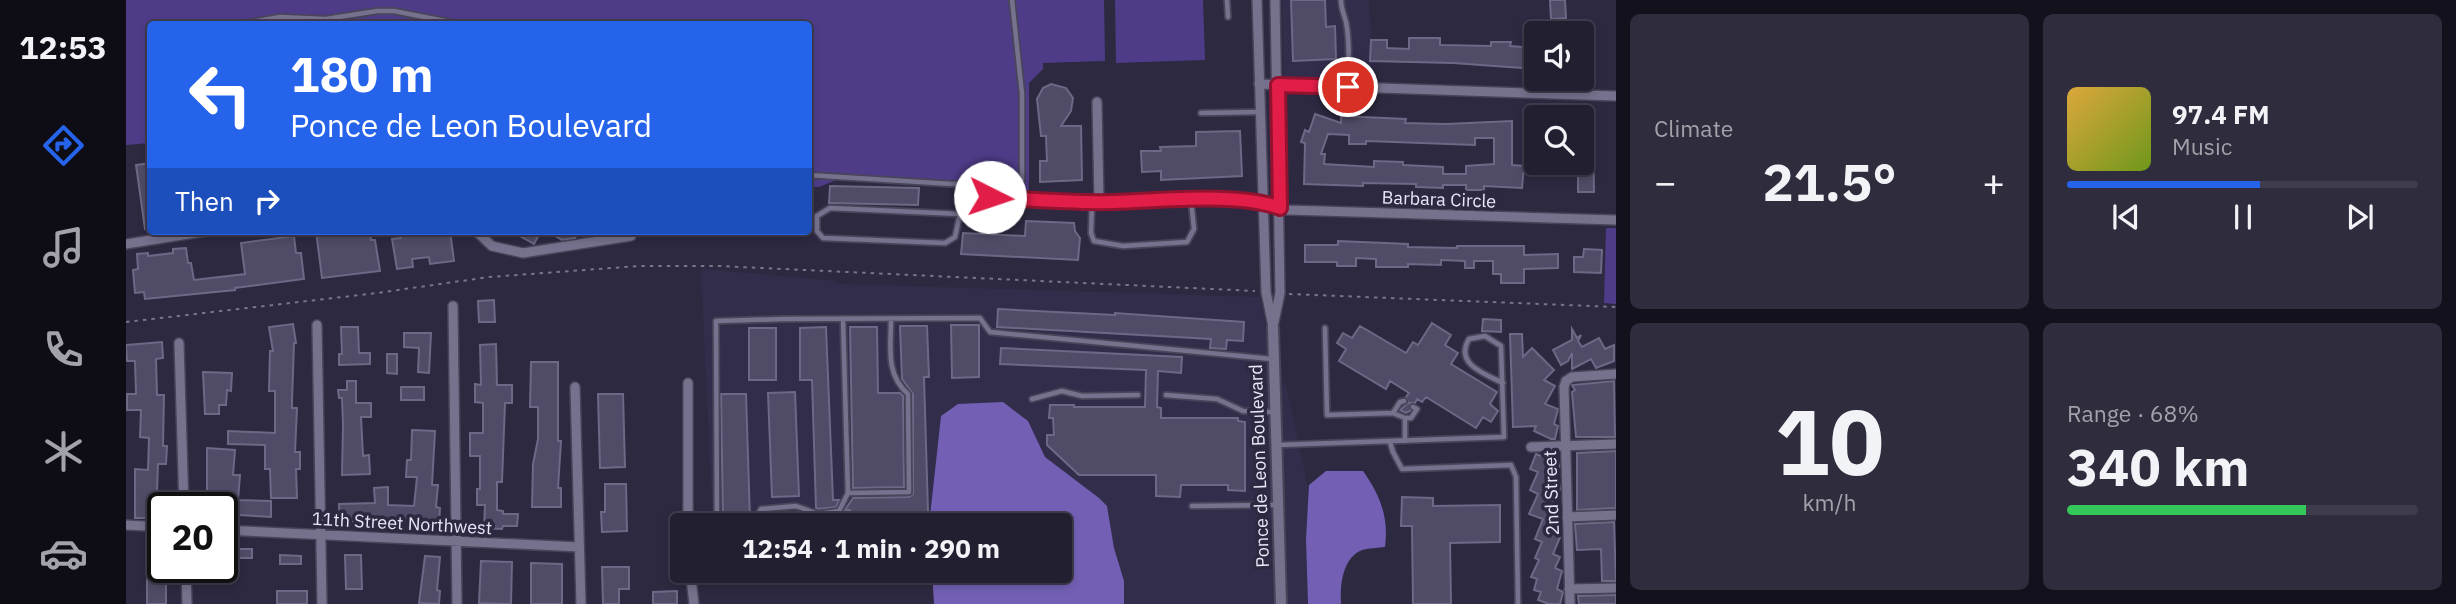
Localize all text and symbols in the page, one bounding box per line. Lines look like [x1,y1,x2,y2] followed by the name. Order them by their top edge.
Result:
[1524,21,1594,175] map controls
[1524,21,1594,91] button: sound
[19,26,107,68] text: 12:53
[290,42,434,105] text: 180 m
[175,49,266,140] icon: left
[1318,57,1378,117] pin
[1329,68,1367,106] icon: arrive
[2172,97,2270,131] text: 97.4 FM
[290,104,652,146] text: Ponce de Leon Boulevard
[1524,105,1594,175] button: search
[1654,113,1733,143] text: Climate
[39,121,88,170] icon: directions
[2172,131,2232,161] text: Music
[1762,148,1897,215] text: 21.5°
[1654,157,1677,206] text: −
[1982,157,2005,206] text: +
[953,160,1027,234] position arrow
[248,182,286,220] icon: right
[175,184,234,218] text: Then
[1381,186,1497,212] street label: Barbara Circle
[2107,198,2145,236] icon: previous
[2224,198,2262,236] icon: pause
[2341,198,2379,236] icon: next
[39,223,88,272] icon: music
[39,325,88,374] icon: phone
[1244,364,1274,568] street label: Ponce de Leon Boulevard
[1775,382,1884,500] text: 10
[2067,398,2199,428] text: Range · 68%
[39,427,88,476] icon: climate
[2067,433,2249,500] text: 340 km
[1538,450,1564,536] street label: 2nd Street
[1802,487,1857,517] text: km/h
[147,492,238,583] speed limit sign: 20
[311,507,493,539] street label: 11th Street Northwest
[39,529,88,578] icon: car
[742,531,1000,565] text: 12:54 · 1 min · 290 m

